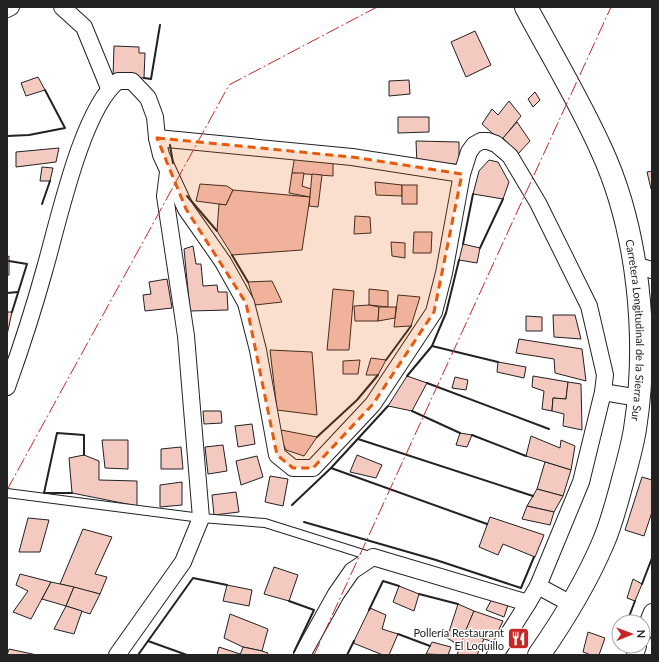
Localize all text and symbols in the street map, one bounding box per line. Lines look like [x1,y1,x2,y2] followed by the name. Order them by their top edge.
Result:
[624,238,648,422] street label: Carretera Longitudinal de la Sierra Sur
[611,614,651,654] north arrow
[506,625,532,651] restaurant icon: Pollería Restaurant El Loquillo
[413,626,504,652] place label: Pollería Restaurant El Loquillo
[635,629,648,638] text: N

